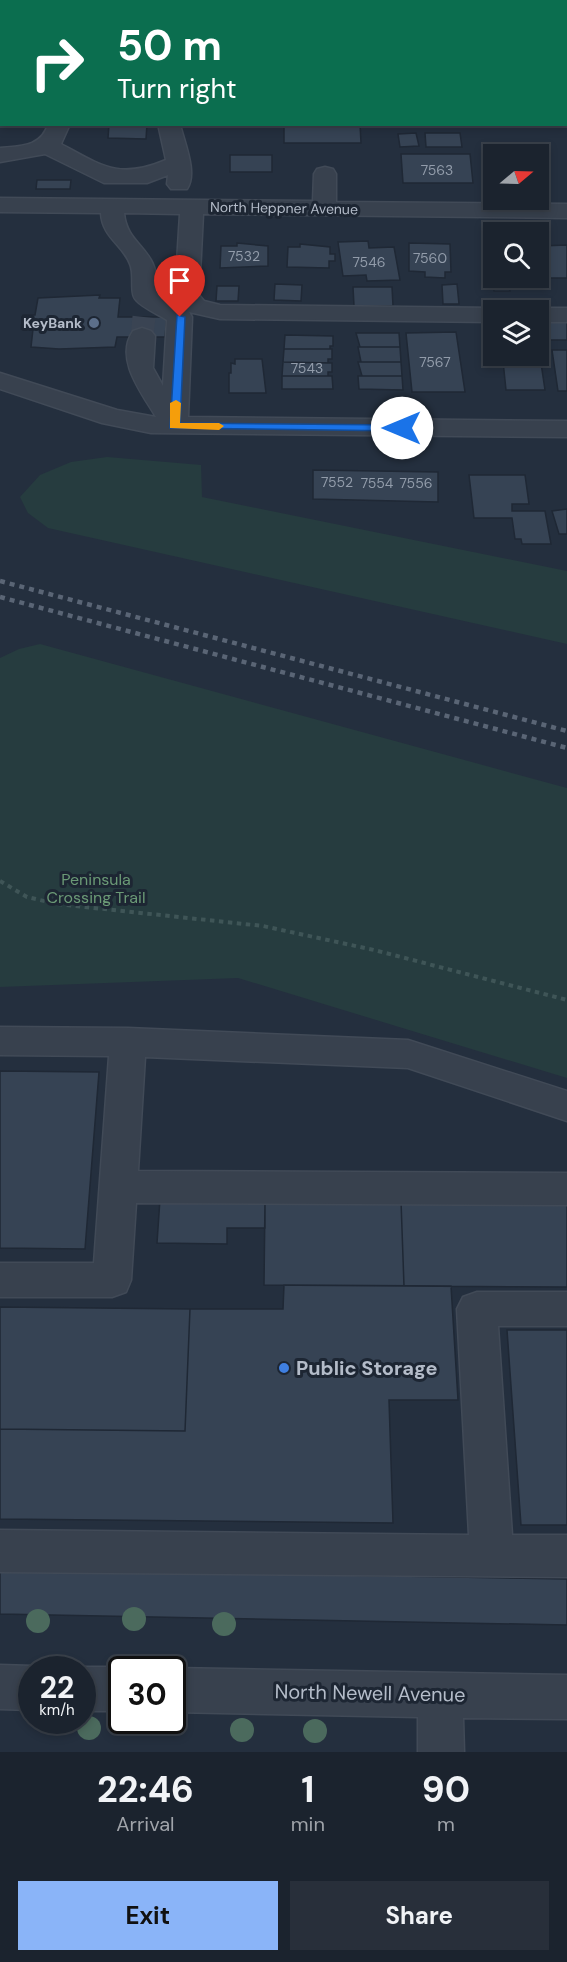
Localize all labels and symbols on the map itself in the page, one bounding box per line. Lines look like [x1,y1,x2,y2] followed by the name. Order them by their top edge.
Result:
[483,144,549,210] north arrow
[421,161,453,179] house number: 7563
[210,198,358,218] street label: North Heppner Avenue
[228,247,260,265] house number: 7532
[413,249,447,267] house number: 7560
[353,253,385,271] house number: 7546
[154,255,205,317] pin
[23,314,82,332] place label: KeyBank
[87,316,101,330] marker: KeyBank
[419,353,451,371] house number: 7567
[291,359,323,377] house number: 7543
[370,396,434,460] position arrow
[321,473,353,491] house number: 7552
[361,474,394,492] house number: 7554
[400,474,432,492] house number: 7556
[47,869,145,908] park label: Peninsula Crossing Trail
[296,1355,438,1381] place label: Public Storage
[277,1361,291,1375] marker: Public Storage
[108,1656,186,1734] speed limit sign: 30
[274,1678,466,1708] street label: North Newell Avenue

